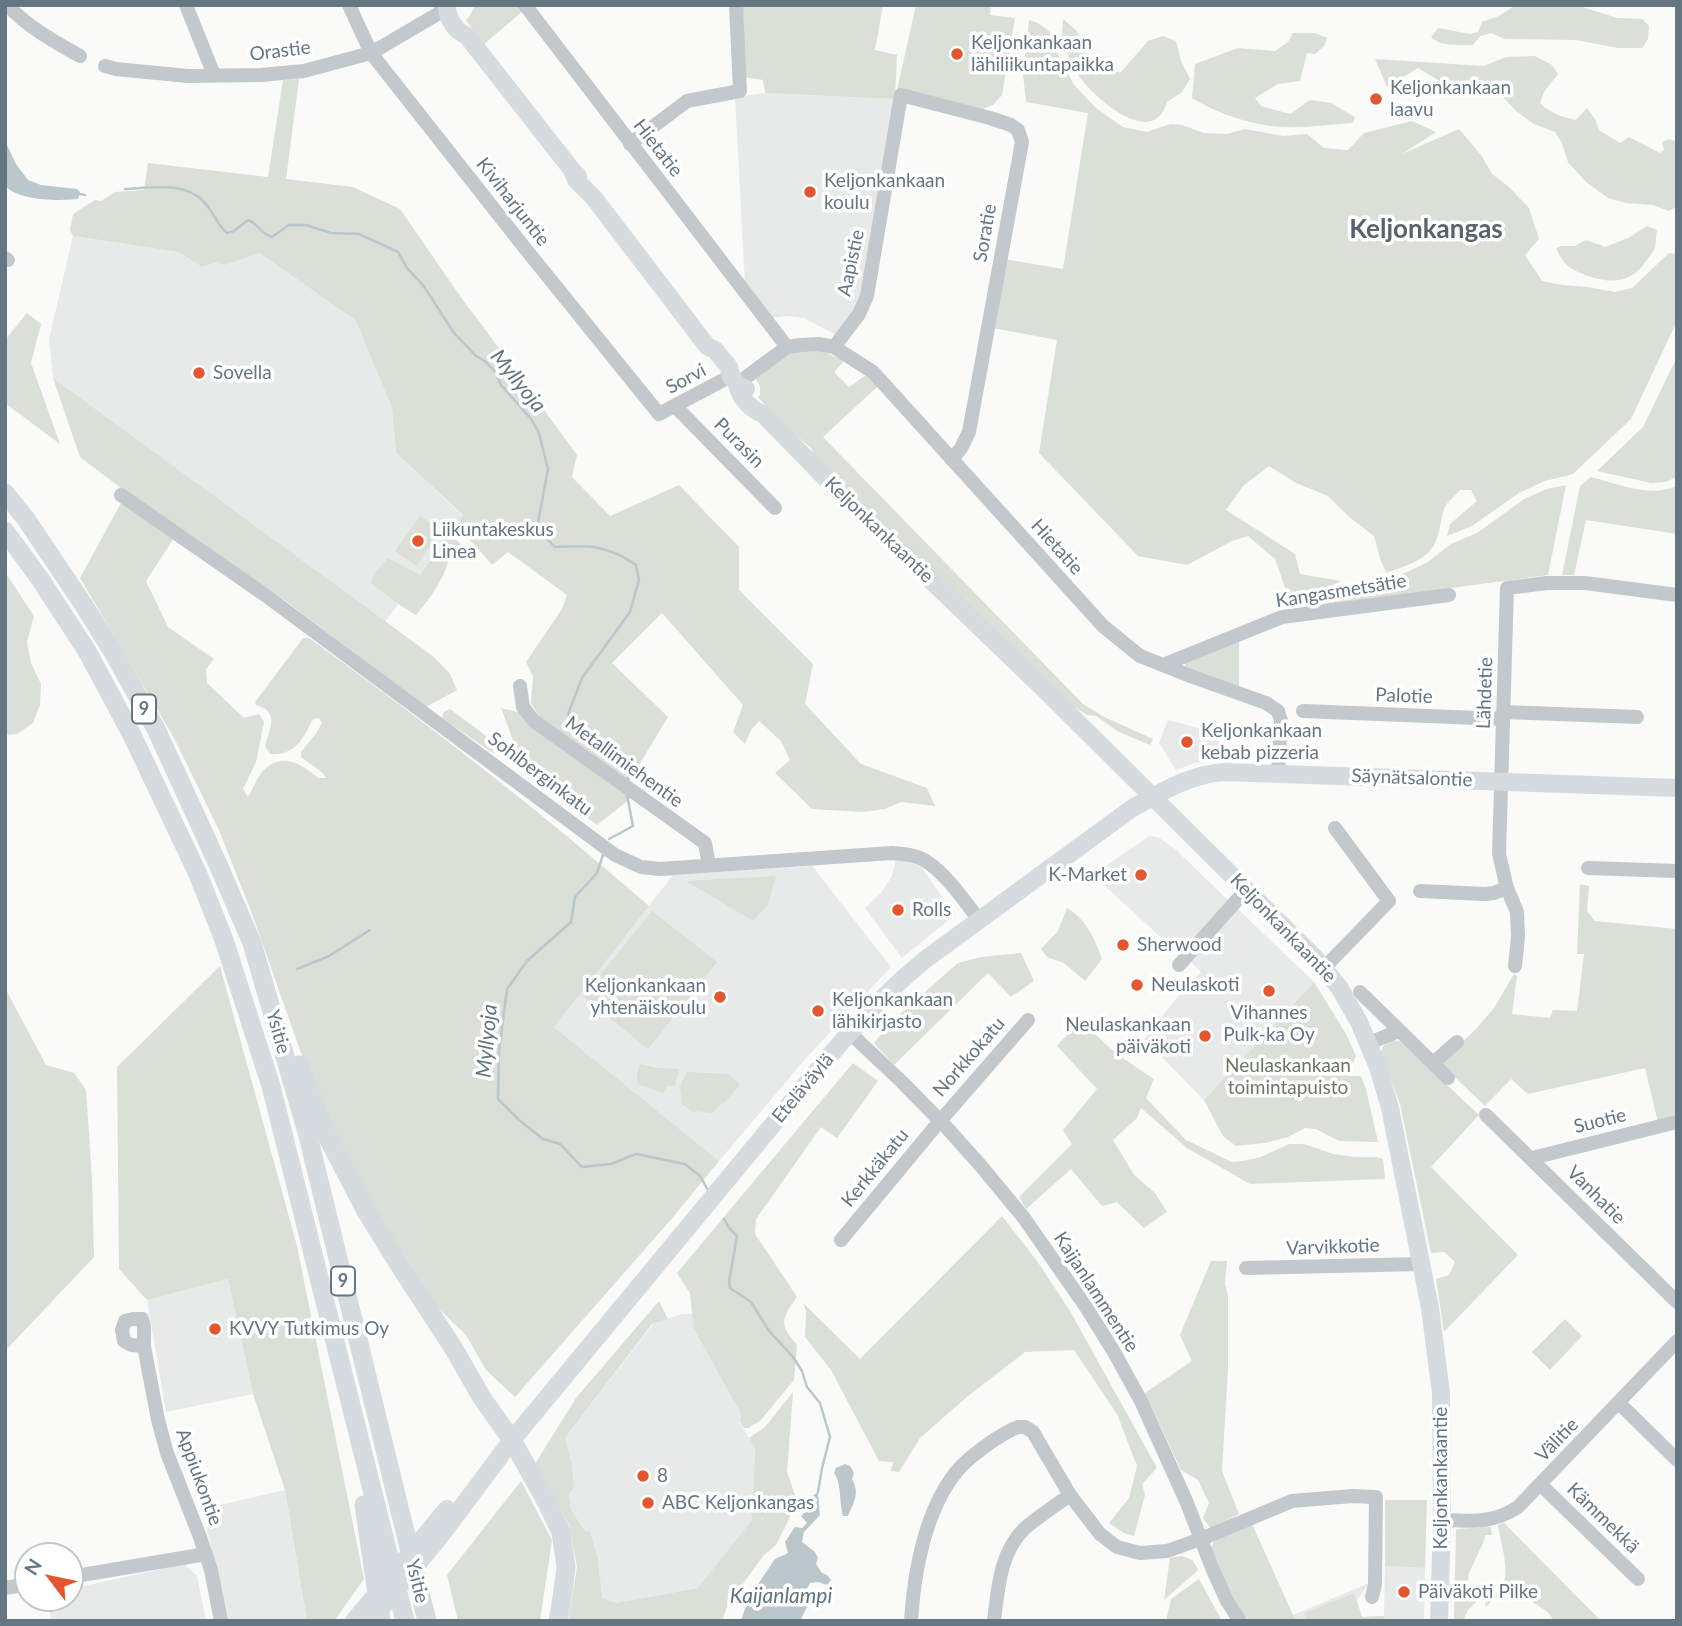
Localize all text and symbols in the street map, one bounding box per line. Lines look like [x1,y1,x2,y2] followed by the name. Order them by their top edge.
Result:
[971,32,1114,76] place label: Keljonkankaan lähiliikuntapaikka
[248,36,312,66] street label: Orastie
[949,46,965,62] marker: Keljonkankaan lähiliikuntapaikka
[1390,77,1511,121] place label: Keljonkankaan laavu
[1368,91,1384,107] marker: Keljonkankaan laavu
[628,115,688,181] street label: Hietatie
[471,153,555,251] street label: Kiviharjuntie
[824,170,945,214] place label: Keljonkankaan koulu
[802,184,818,200] marker: Keljonkankaan koulu
[969,202,1001,264] street label: Soratie
[1349,214,1503,246] district label: Keljonkangas
[833,228,869,298] street label: Aapistie
[485,344,551,418] water label: Myllyoja
[662,359,710,399] street label: Sorvi
[213,362,272,384] place label: Sovella
[191,365,207,381] marker: Sovella
[709,413,769,473] street label: Purasin
[820,472,938,588] street label: Keljonkankaantie
[1026,515,1088,579] street label: Hietatie
[432,519,554,563] place label: Liikuntakeskus Linea
[410,533,426,549] marker: Liikuntakeskus Linea
[1274,569,1408,613] street label: Kangasmetsätie
[1472,657,1498,729] street label: Lähdetie
[1375,684,1433,708] street label: Palotie
[132,694,156,724] road number: 9
[561,712,687,812] street label: Metallimiehentie
[1201,720,1322,764] place label: Keljonkankaan kebab pizzeria
[483,727,597,821] street label: Sohlberginkatu
[1179,734,1195,750] marker: Keljonkankaan kebab pizzeria
[1351,764,1473,792] street label: Säynätsalontie
[1048,864,1127,886] place label: K-Market
[1133,867,1149,883] marker: K-Market
[1225,869,1341,987] street label: Keljonkankaantie
[912,899,951,921] place label: Rolls
[890,902,906,918] marker: Rolls
[1137,934,1222,956] place label: Sherwood
[1115,937,1131,953] marker: Sherwood
[1151,974,1239,996] place label: Neulaskoti
[585,975,706,1019] place label: Keljonkankaan yhtenäiskoulu
[1129,977,1145,993] marker: Neulaskoti
[1261,983,1277,999] marker: Vihannes Pulk-ka Oy
[712,989,728,1005] marker: Keljonkankaan yhtenäiskoulu
[832,989,953,1033] place label: Keljonkankaan lähikirjasto
[1223,1002,1315,1046] place label: Vihannes Pulk-ka Oy
[471,1003,503,1079] water label: Myllyoja
[810,1003,826,1019] marker: Keljonkankaan lähikirjasto
[261,1008,295,1056] street label: Ysitie
[928,1013,1010,1101] street label: Norkkokatu
[1065,1014,1191,1058] place label: Neulaskankaan päiväkoti
[1197,1028,1213,1044] marker: Neulaskankaan päiväkoti
[767,1049,839,1127] street label: Eteläväylä
[1225,1055,1351,1099] park label: Neulaskankaan toimintapuisto
[1572,1104,1628,1138] street label: Suotie
[837,1124,913,1212] street label: Kerkkäkatu
[1562,1161,1630,1229] street label: Vanhatie
[1049,1228,1143,1356] street label: Kaijanlammentie
[1286,1234,1380,1260] street label: Varvikkotie
[331,1266,355,1296] road number: 9
[229,1318,389,1340] place label: KVVY Tutkimus Oy
[207,1321,223,1337] marker: KVVY Tutkimus Oy
[1430,1407,1452,1549] street label: Keljonkankaantie
[1531,1413,1583,1467] street label: Välitie
[171,1425,227,1529] street label: Appiukontie
[657,1465,668,1487] place label: 8
[635,1468,651,1484] marker: 8
[1562,1478,1644,1558] street label: Kämmekkä
[662,1492,814,1514] place label: ABC Keljonkangas
[640,1495,656,1511] marker: ABC Keljonkangas
[14,1542,84,1612] north arrow
[19,1554,46,1579] text: N
[401,1557,433,1605] street label: Ysitie
[1418,1581,1538,1603] place label: Päiväkoti Pilke
[730,1583,832,1609] water label: Kaijanlampi
[1396,1584,1412,1600] marker: Päiväkoti Pilke

